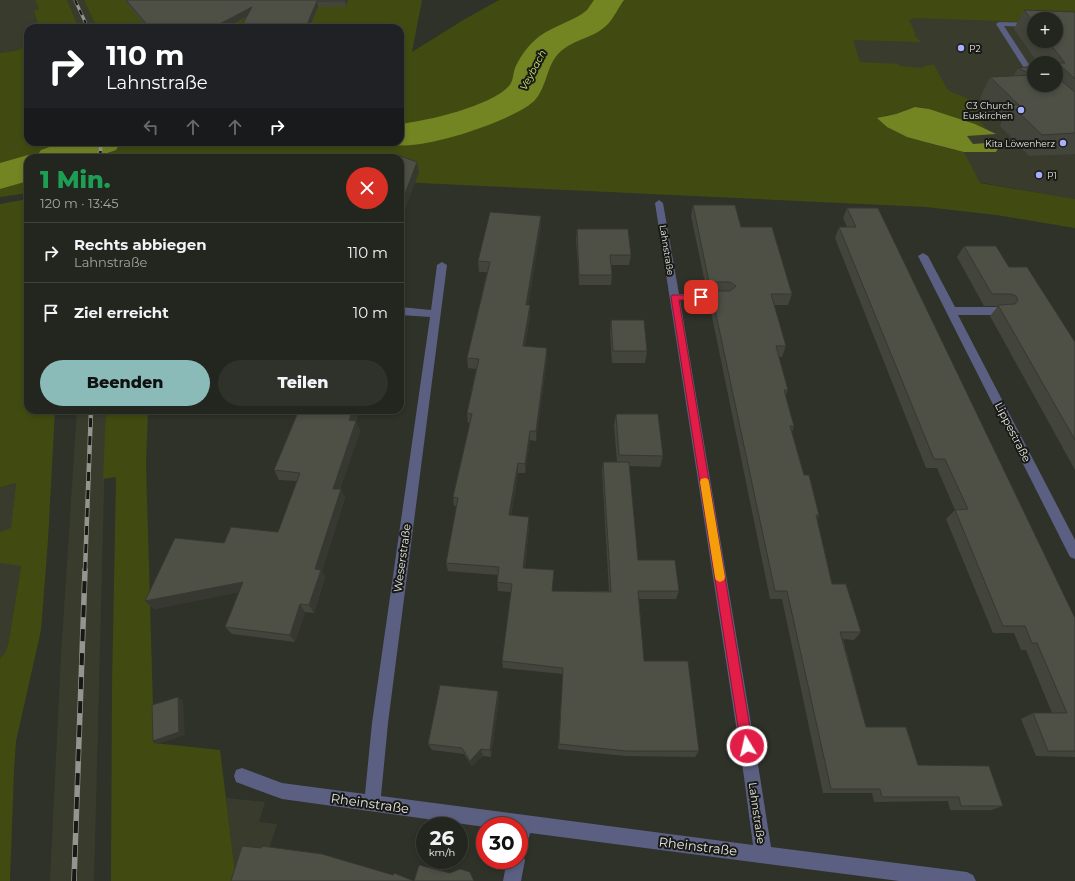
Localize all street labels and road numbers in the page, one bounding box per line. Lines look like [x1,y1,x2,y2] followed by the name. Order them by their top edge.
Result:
[658,224,676,277] street label: Lahnstraße
[992,400,1034,465] street label: Lippestraße
[390,523,414,593] street label: Weserstraße
[746,781,768,845] street label: Lahnstraße
[330,790,410,816] street label: Rheinstraße
[658,833,738,859] street label: Rheinstraße

